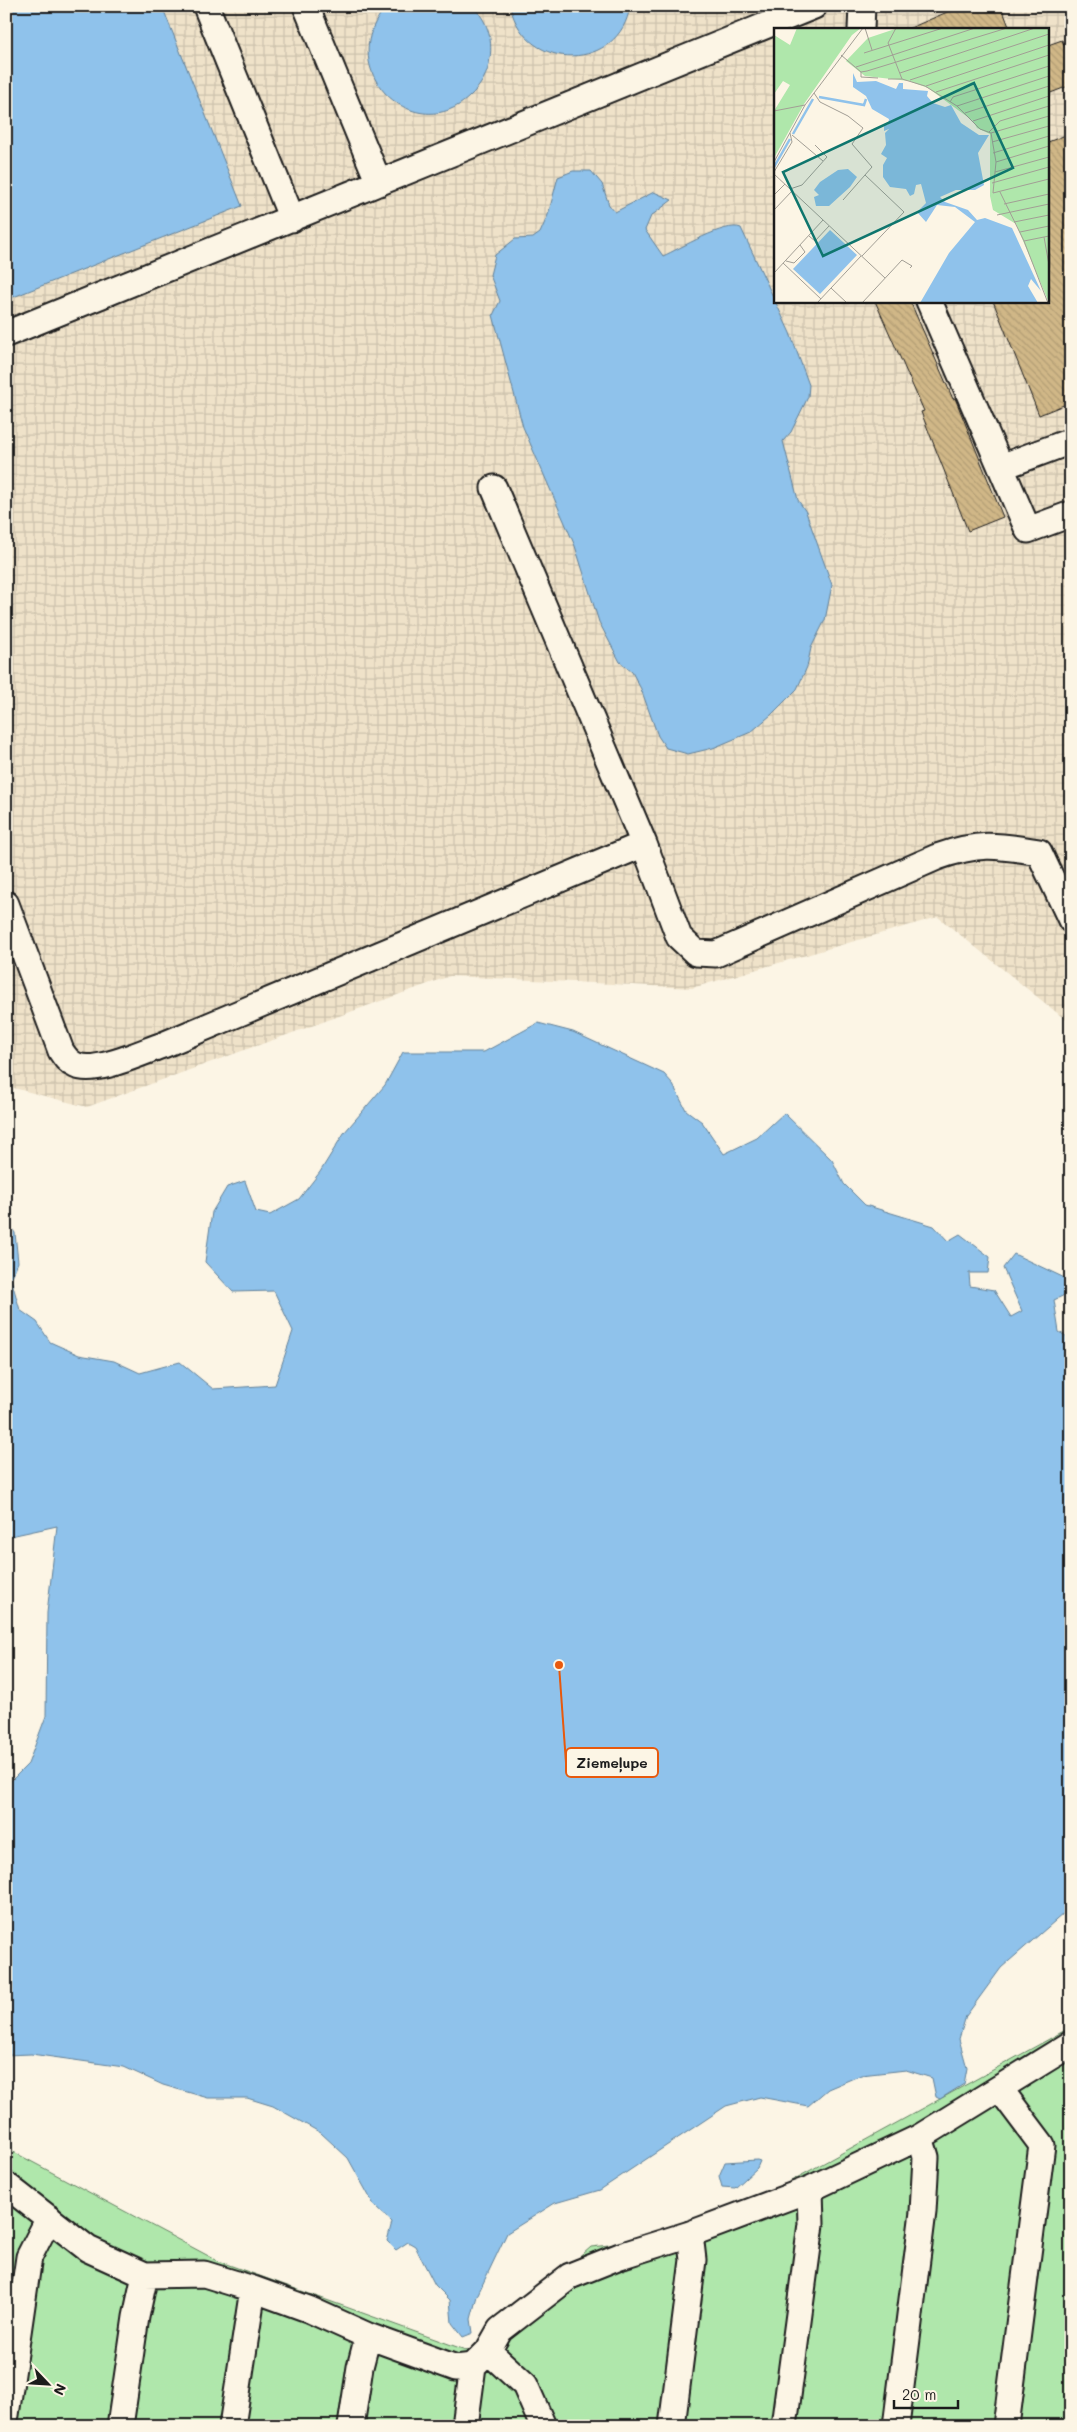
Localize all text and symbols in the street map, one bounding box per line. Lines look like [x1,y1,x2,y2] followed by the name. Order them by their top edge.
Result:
[774,28,1050,302] inset map
[566,1748,658,1777] callout: Ziemeļupe
[576,1753,648,1773] text: Ziemeļupe
[22,2360,72,2410] north arrow
[894,2377,958,2409] scale bar
[49,2381,71,2399] text: N
[902,2384,936,2404] text: 20 m

